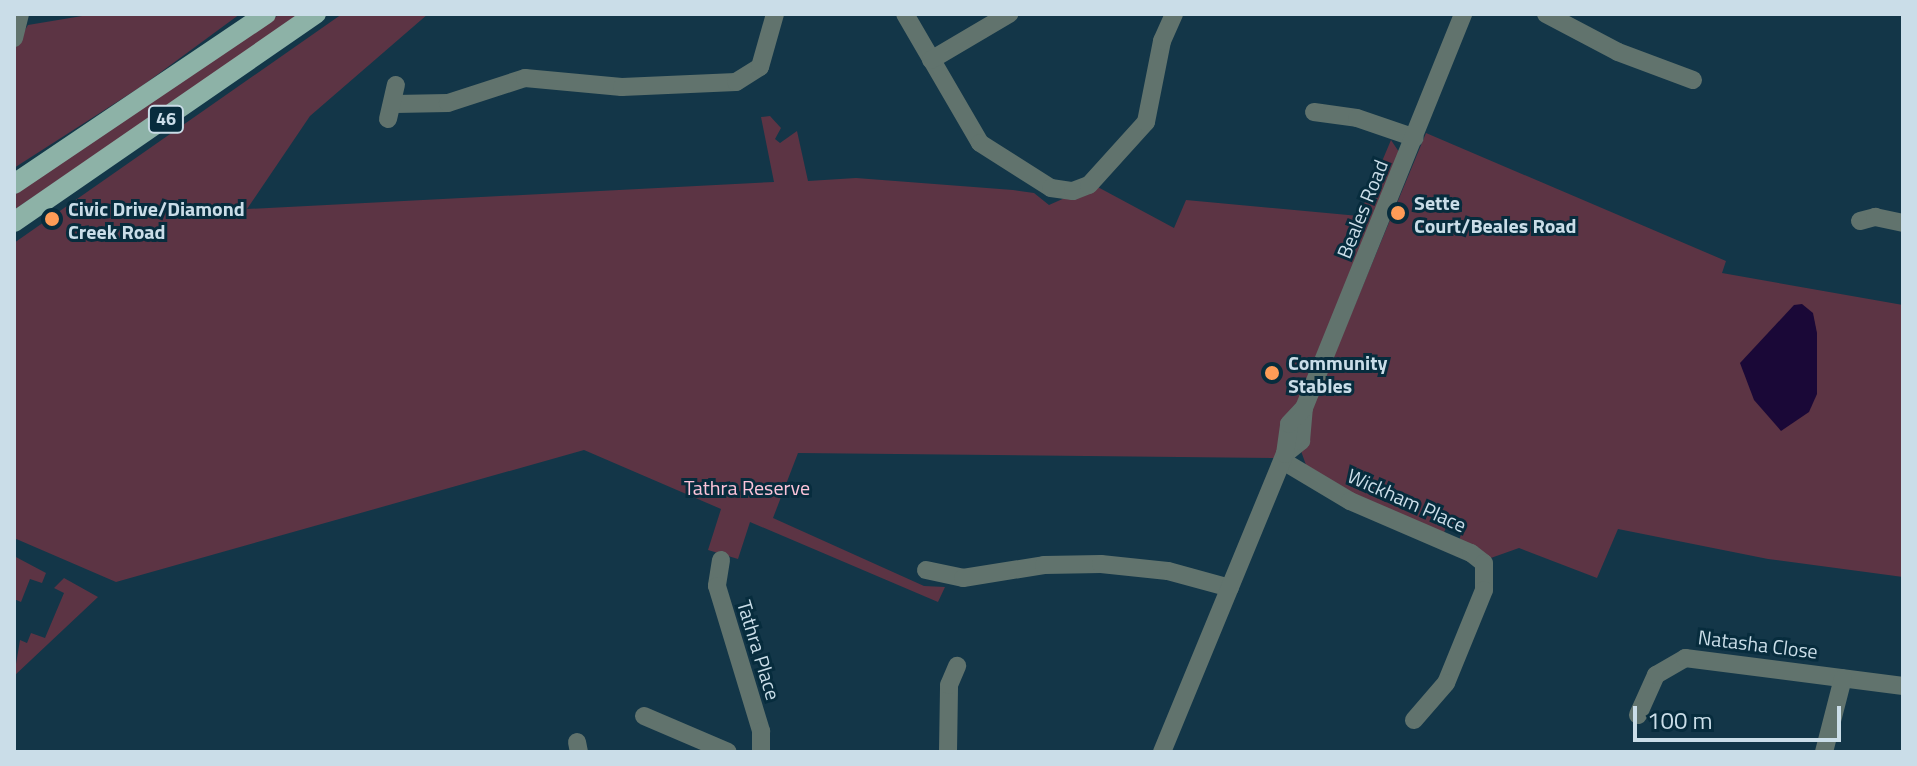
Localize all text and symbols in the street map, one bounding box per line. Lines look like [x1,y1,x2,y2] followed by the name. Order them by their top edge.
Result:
[146,105,186,133] road number: 46
[1331,156,1393,262] street label: Beales Road
[1414,190,1577,237] place label: Sette Court/Beales Road
[68,196,245,243] place label: Civic Drive/Diamond Creek Road
[1389,204,1407,222] marker: Sette Court/Beales Road
[43,210,61,228] marker: Civic Drive/Diamond Creek Road
[1288,350,1387,397] place label: Community Stables
[1263,364,1281,382] marker: Community Stables
[1344,463,1470,537] street label: Wickham Place
[684,475,810,499] park label: Tathra Reserve
[732,597,786,703] street label: Tathra Place
[1697,625,1819,663] street label: Natasha Close
[1637,690,1845,740] scale bar
[1647,702,1713,738] text: 100 m

